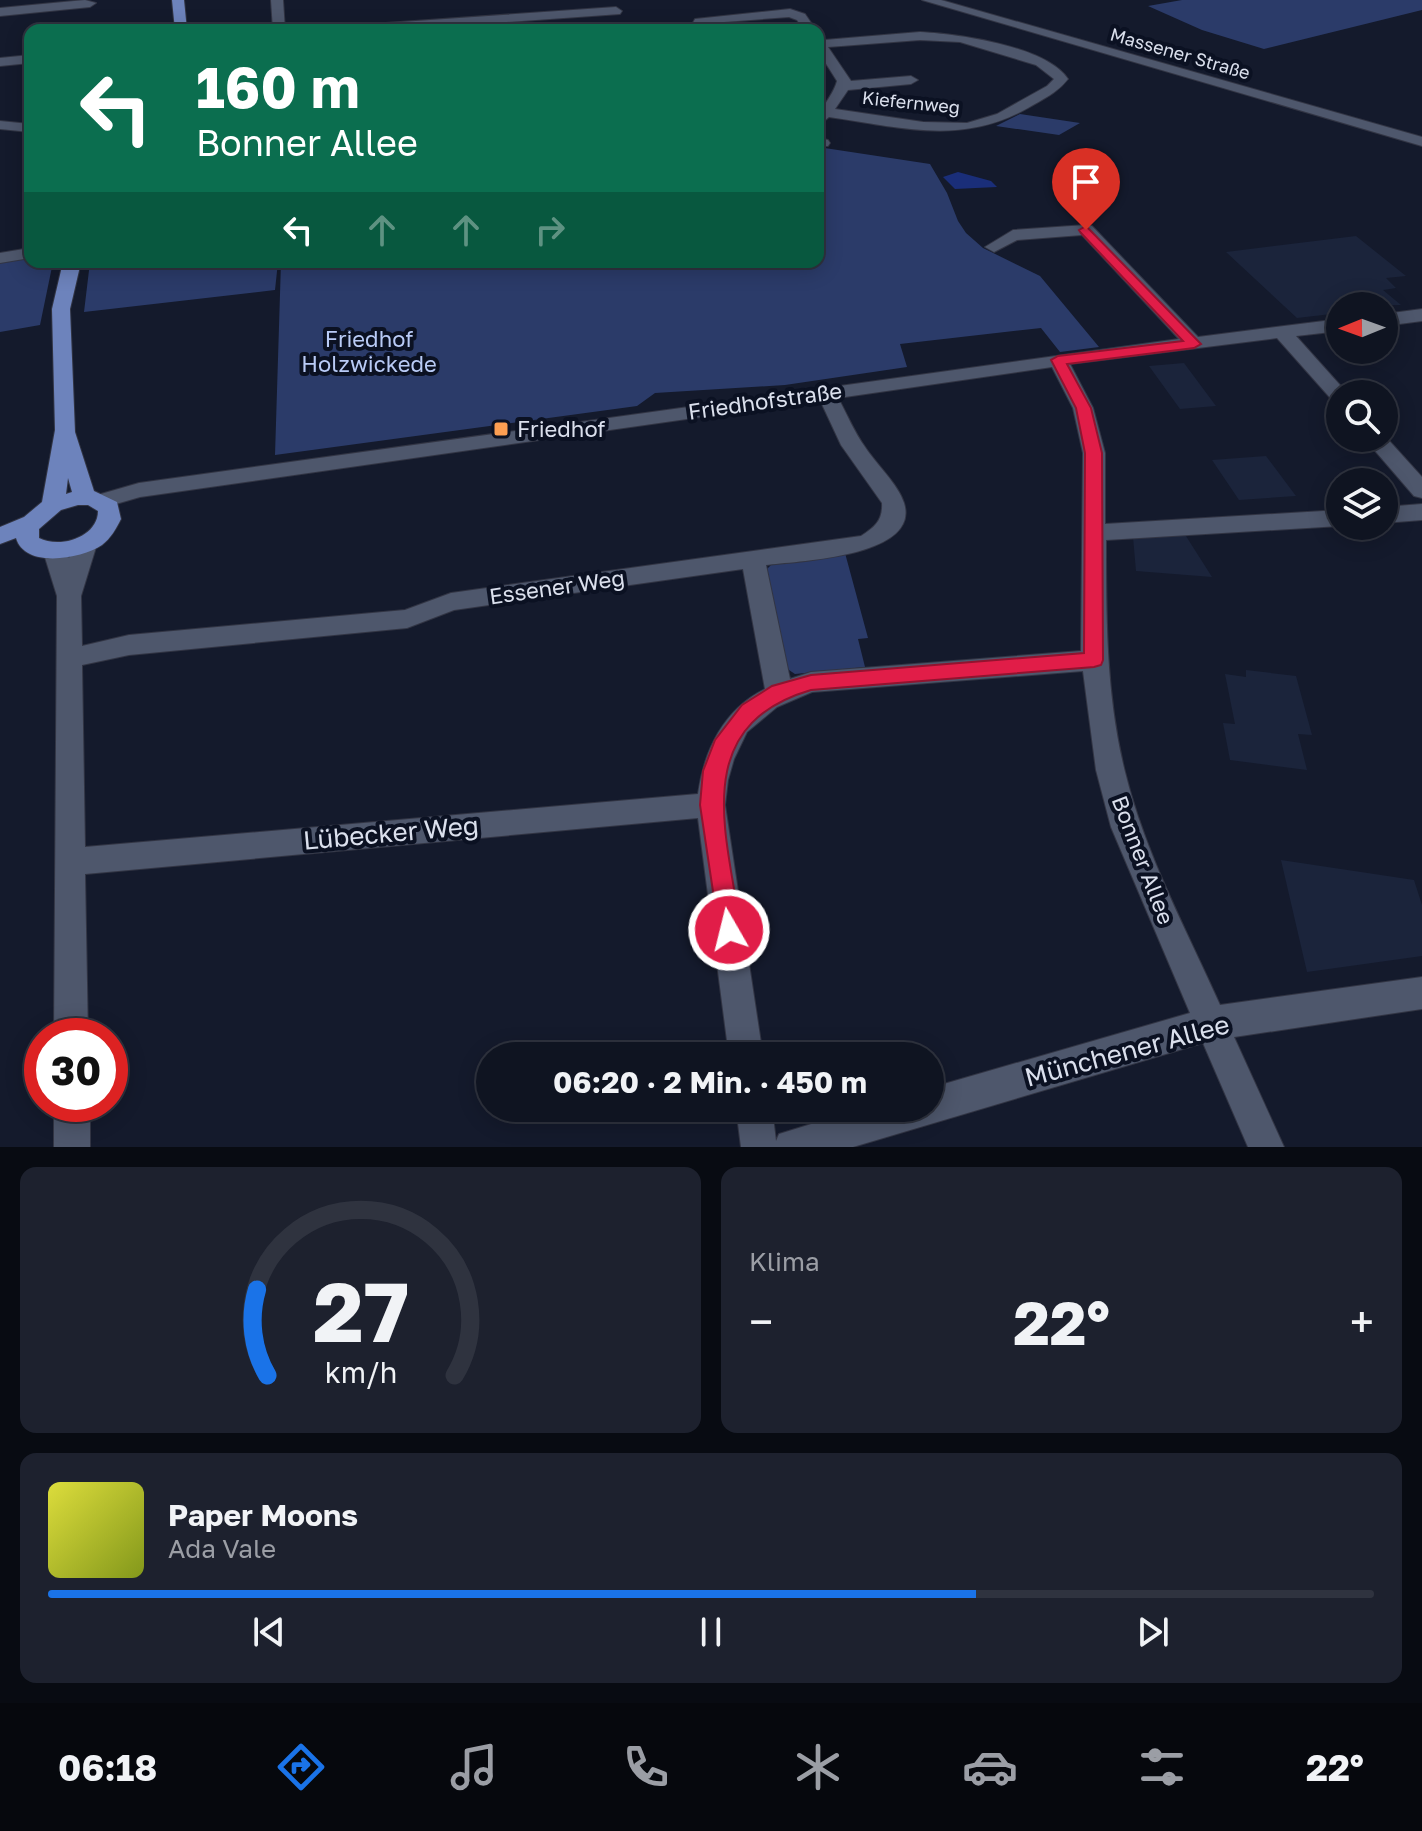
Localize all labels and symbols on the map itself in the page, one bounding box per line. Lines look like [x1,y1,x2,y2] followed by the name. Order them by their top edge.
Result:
[1108,23,1253,84] street label: Massener Straße
[861,86,961,118] street label: Kiefernweg
[1052,148,1120,230] pin
[1326,292,1398,364] north arrow
[301,325,437,377] park label: Friedhof Holzwickede
[686,376,844,425] street label: Friedhofstraße
[517,415,605,442] place label: Friedhof
[492,420,510,438] marker: Friedhof
[488,564,626,609] street label: Essener Weg
[1107,792,1180,928] street label: Bonner Allee
[302,809,480,856] street label: Lübecker Weg
[687,888,771,972] position arrow
[1021,1008,1233,1093] street label: Münchener Allee
[24,1018,128,1122] speed limit sign: 30

